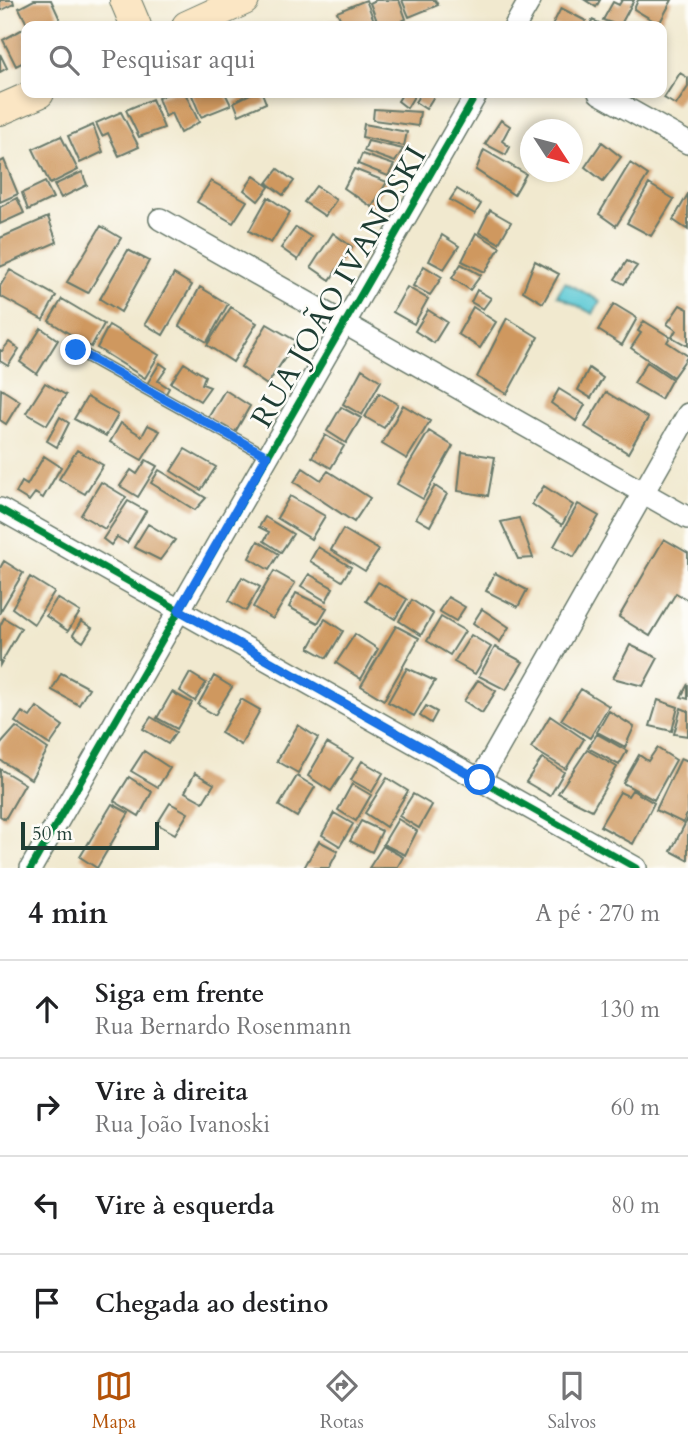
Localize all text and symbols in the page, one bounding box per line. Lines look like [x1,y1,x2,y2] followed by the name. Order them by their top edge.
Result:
[21,21,667,98] search box
[45,41,83,79] icon: search
[101,42,256,77] text: Pesquisar aqui
[520,119,583,182] north arrow
[242,139,436,435] street label: RUA JOÃO IVANOSKI
[60,334,91,365] route end
[464,764,495,795] route start
[21,819,159,851] scale bar
[32,821,73,847] text: 50 m
[28,893,108,934] text: 4 min
[536,898,660,929] text: A pé · 270 m
[95,976,264,1011] text: Siga em frente
[28,990,66,1028] icon: ahead
[599,994,660,1025] text: 130 m
[95,1011,352,1042] text: Rua Bernardo Rosenmann
[95,1074,248,1109] text: Vire à direita
[28,1088,66,1126] icon: right
[611,1092,660,1123] text: 60 m
[95,1109,270,1140] text: Rua João Ivanoski
[28,1186,66,1224] icon: left
[95,1188,275,1223] text: Vire à esquerda
[611,1190,660,1221] text: 80 m
[28,1284,66,1322] icon: arrive
[95,1286,328,1321] text: Chegada ao destino
[92,1367,136,1435] tab: Mapa
[320,1367,364,1435] tab: Rotas
[547,1367,596,1435] tab: Salvos

